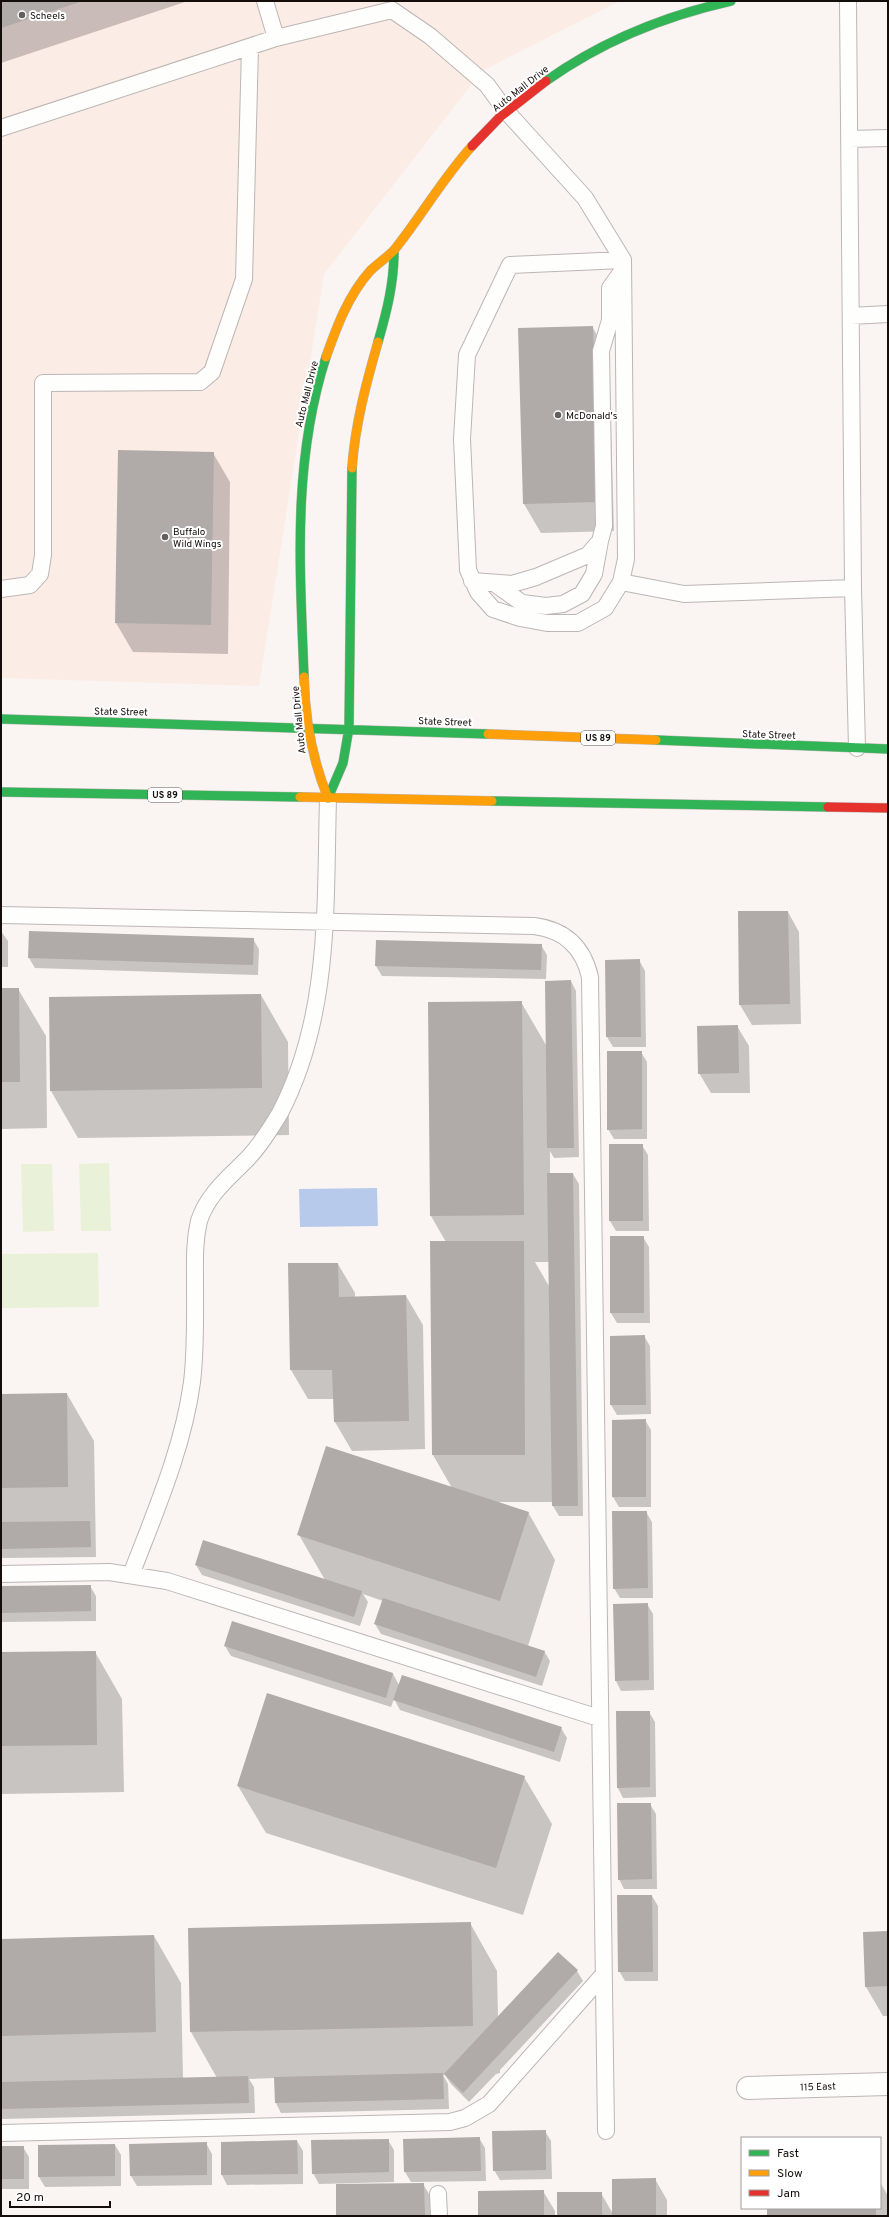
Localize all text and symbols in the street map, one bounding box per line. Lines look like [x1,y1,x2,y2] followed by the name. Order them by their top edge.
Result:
[17,10,27,20] marker: Scheels
[30,10,65,23] place label: Scheels
[490,63,552,115] street label: Auto Mall Drive
[293,360,322,429] street label: Auto Mall Drive
[553,410,563,420] marker: McDonald's
[566,410,618,423] place label: McDonald's
[173,526,222,551] place label: Buffalo Wild Wings
[160,532,170,542] marker: Buffalo Wild Wings
[289,685,310,754] street label: Auto Mall Drive
[94,706,148,719] street label: State Street
[418,715,472,730] street label: State Street
[742,728,796,743] street label: State Street
[581,731,615,745] road number: US 89
[148,788,182,802] road number: US 89
[800,2080,836,2095] street label: 115 East
[741,2137,881,2209] legend
[777,2146,799,2162] text: Fast
[777,2166,803,2182] text: Slow
[10,2183,110,2209] scale bar
[777,2186,800,2202] text: Jam
[16,2190,44,2206] text: 20 m

